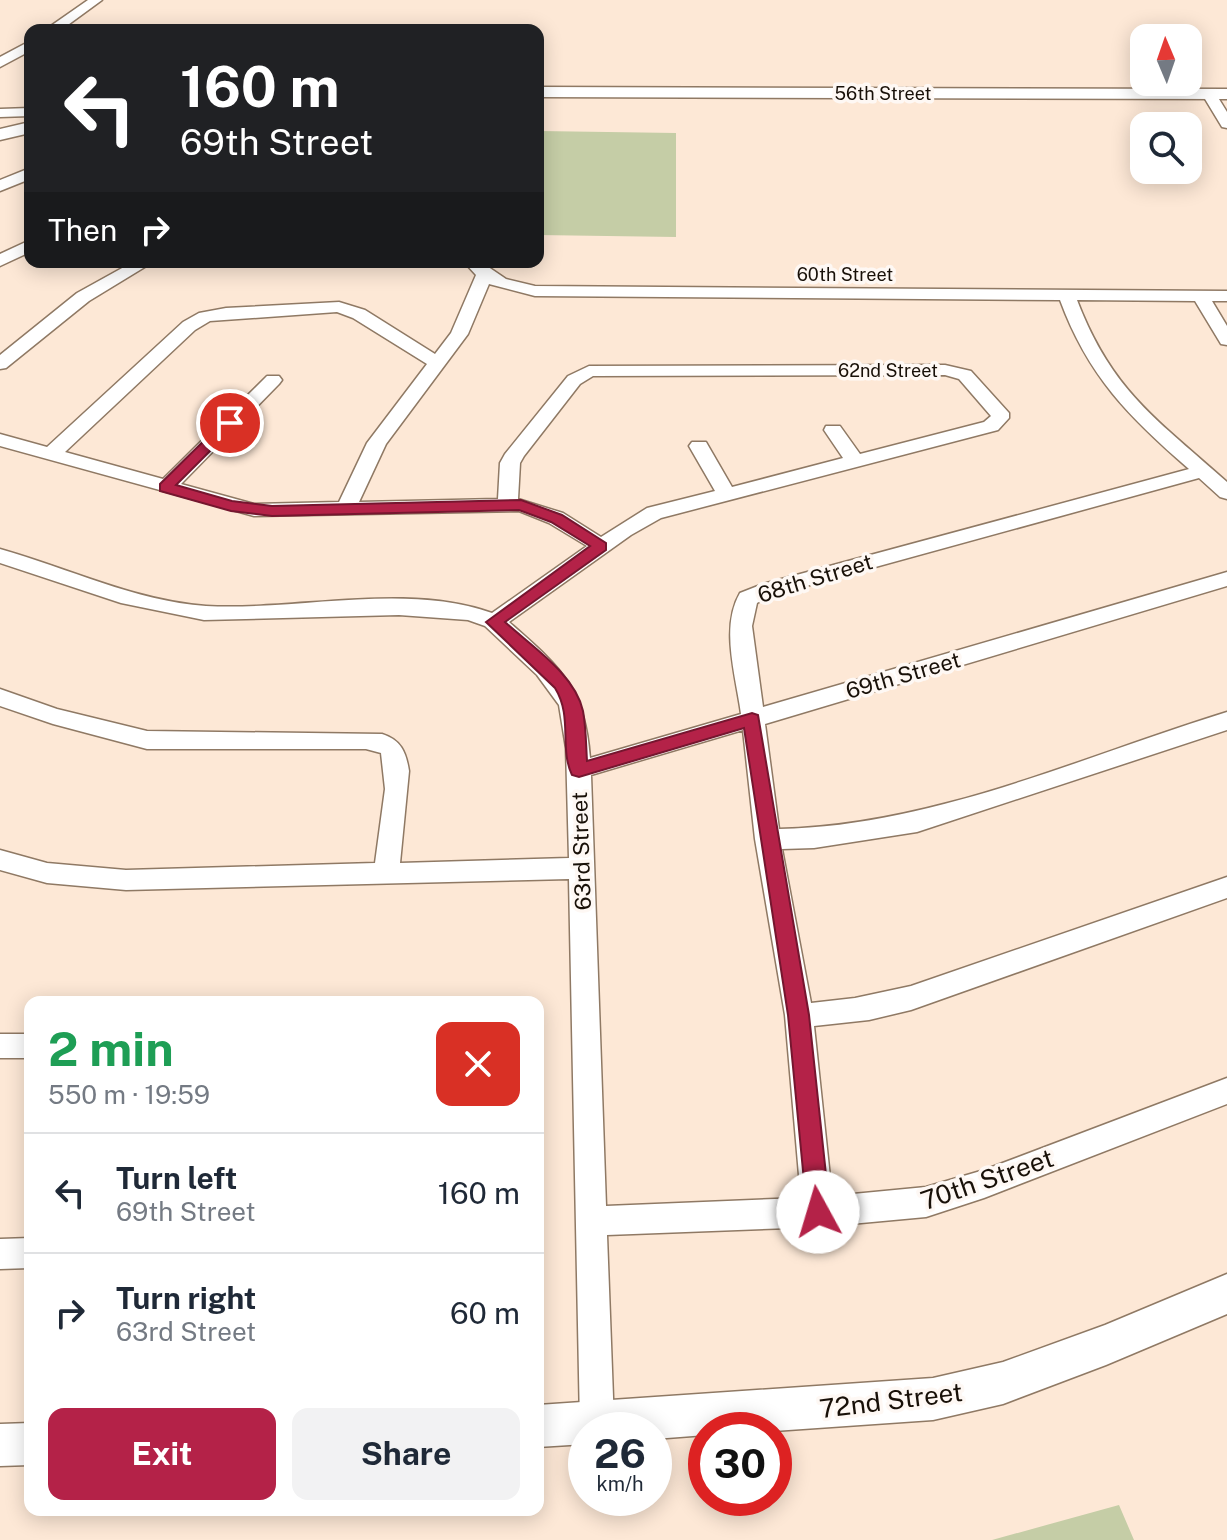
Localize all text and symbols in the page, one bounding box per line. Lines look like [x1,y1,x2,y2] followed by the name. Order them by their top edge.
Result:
[1130,24,1202,96] north arrow
[1130,24,1202,184] map controls
[180,54,340,120] text: 160 m
[48,56,152,160] icon: left
[834,83,932,104] street label: 56th Street
[1130,112,1202,184] button: search
[180,121,373,163] text: 69th Street
[133,208,177,252] icon: right
[48,212,117,248] text: Then
[797,264,893,285] street label: 60th Street
[838,360,938,381] street label: 62nd Street
[196,389,264,457] pin
[208,401,252,445] icon: arrive
[754,548,876,608] street label: 68th Street
[843,646,963,704] street label: 69th Street
[566,791,596,911] street label: 63rd Street
[48,1020,174,1077] text: 2 min
[436,1022,520,1106] button: close
[48,1079,210,1110] text: 550 m · 19:59
[917,1142,1057,1216] street label: 70th Street
[116,1160,237,1196] text: Turn left
[776,1170,860,1254] position arrow
[48,1171,92,1215] icon: left
[438,1175,520,1211] text: 160 m
[116,1196,256,1227] text: 69th Street
[116,1280,256,1316] text: Turn right
[48,1291,92,1335] icon: right
[450,1295,520,1331] text: 60 m
[116,1316,256,1347] text: 63rd Street
[818,1376,964,1424] street label: 72nd Street
[48,1408,276,1500] button: Exit
[292,1408,520,1500] button: Share
[688,1412,792,1516] speed limit sign: 30
[594,1430,646,1477] text: 26
[596,1472,644,1496] text: km/h

